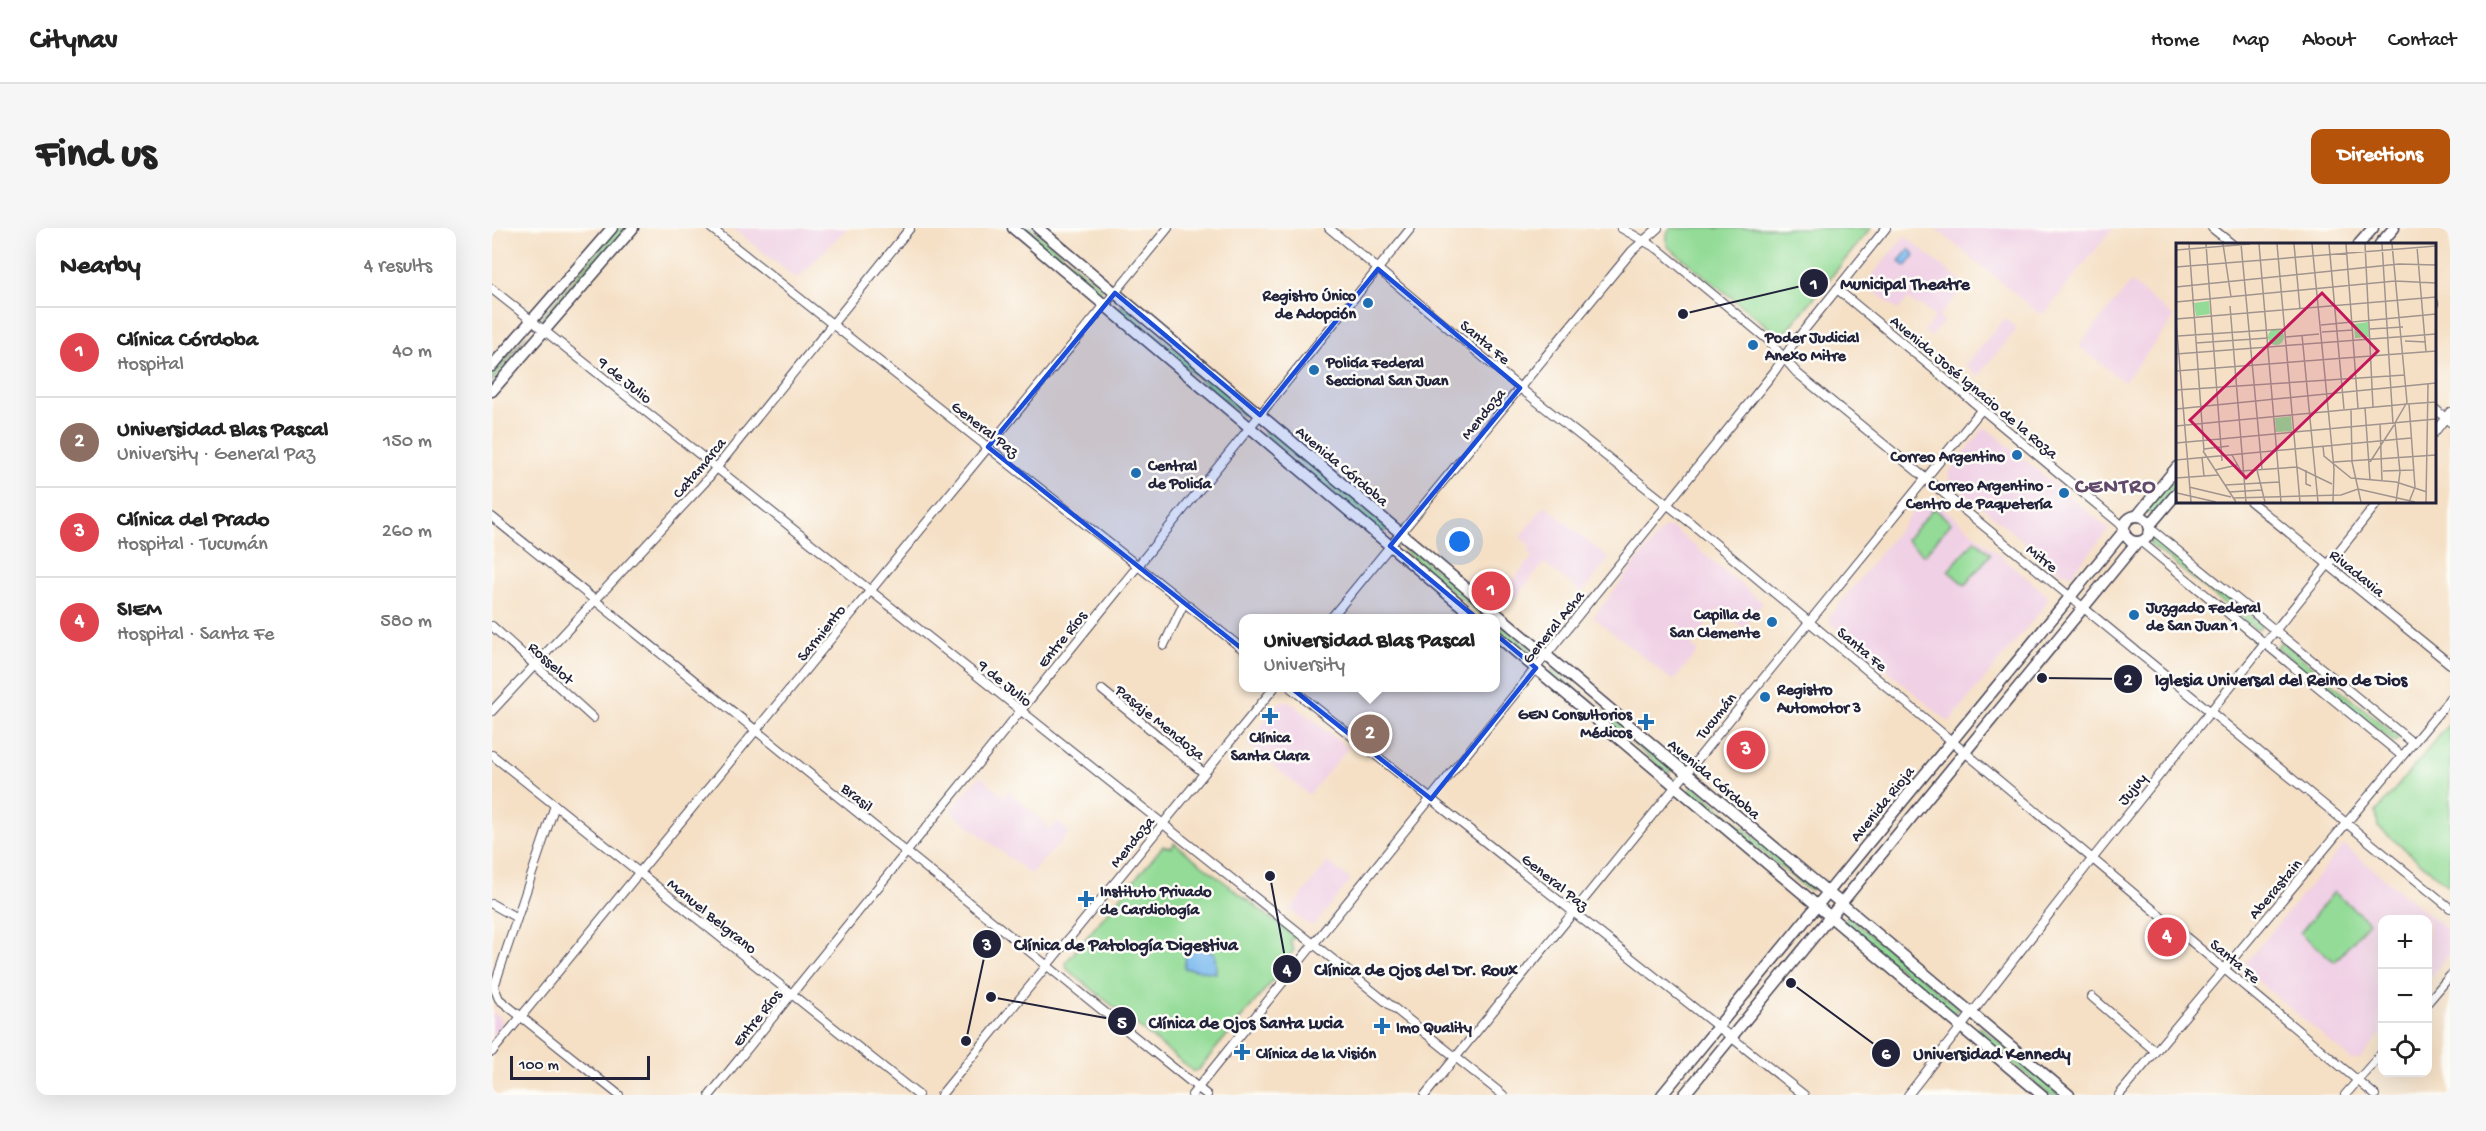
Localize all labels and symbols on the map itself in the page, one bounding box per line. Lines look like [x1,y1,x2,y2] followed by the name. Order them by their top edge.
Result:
[2176,243,2435,502] inset map
[1799,265,1982,301] callout: Municipal Theatre
[1809,275,1818,296] text: 1
[1840,275,1970,296] text: Municipal Theatre
[1262,287,1357,325] place label: Registro Único de Adopción
[1361,296,1375,310] marker: Registro Único de Adopción
[1885,313,2061,465] street label: Avenida José Ignacio de la Roza
[1455,317,1513,371] street label: Santa Fe
[1764,330,1860,367] place label: Poder Judicial Anexo Mitre
[1746,338,1760,352] marker: Poder Judicial Anexo Mitre
[592,353,655,409] street label: 9 de Julio
[1325,355,1449,392] place label: Policía Federal Seccional San Juan
[1307,363,1321,377] marker: Policía Federal Seccional San Juan
[1458,385,1512,445] street label: Mendoza
[946,398,1022,464] street label: General Paz
[1290,423,1392,513] street label: Avenida Córdoba
[670,434,732,503] street label: Catamarca
[2010,448,2024,462] marker: Correo Argentino
[1889,449,2006,468] place label: Correo Argentino
[1147,458,1212,495] place label: Central de Policía
[1129,466,1143,480] marker: Central de Policía
[2074,475,2157,501] district label: CENTRO
[1905,478,2053,515] place label: Correo Argentino - Centro de Paquetería
[2057,486,2071,500] marker: Correo Argentino - Centro de Paquetería
[1445,527,1474,556] your location
[2021,541,2061,579] street label: Mitre
[2324,547,2388,603] street label: Rivadavia
[1472,568,1510,614] pin: 1
[1520,587,1591,669] street label: General Acha
[2145,600,2261,637] place label: Juzgado Federal de San Juan 1
[794,602,851,666] street label: Sarmiento
[1035,607,1093,673] street label: Entre Ríos
[1670,607,1761,644] place label: Capilla de San Clemente
[2127,608,2141,622] marker: Juzgado Federal de San Juan 1
[1765,615,1779,629] marker: Capilla de San Clemente
[1832,624,1890,678] street label: Santa Fe
[523,639,578,691] street label: Rosselot
[972,656,1035,712] street label: 9 de Julio
[2113,661,2419,697] callout: Iglesia Universal del Reino de Dios
[2124,671,2133,692] text: 2
[2155,671,2409,692] text: Iglesia Universal del Reino de Dios
[1109,681,1208,766] street label: Pasaje Mendoza
[1776,682,1861,719] place label: Registro Automotor 3
[1693,690,1742,745] street label: Tucumán
[1758,690,1772,704] marker: Registro Automotor 3
[1261,707,1279,725] marker: Clínica Santa Clara
[1518,707,1633,744] place label: GEN Consultorios Médicos
[1350,712,1390,756] pin: 2
[1637,713,1655,731] marker: GEN Consultorios Médicos
[1726,728,1766,772] pin: 3
[1231,730,1310,767] place label: Clínica Santa Clara
[1662,736,1764,826] street label: Avenida Córdoba
[1848,763,1921,847] street label: Avenida Rioja
[2115,770,2153,810] street label: Jujuy
[835,780,876,817] street label: Brasil
[1107,813,1161,873] street label: Mendoza
[1516,851,1592,917] street label: General Paz
[2246,856,2308,924] street label: Aberastain
[662,876,760,960] street label: Manuel Belgrano
[1100,884,1212,921] place label: Instituto Privado de Cardiología
[1077,890,1095,908] marker: Instituto Privado de Cardiología
[2148,914,2186,960] pin: 4
[972,926,1250,962] callout: Clínica de Patología Digestiva
[981,936,992,957] text: 3
[1013,936,1239,957] text: Clínica de Patología Digestiva
[2205,936,2263,990] street label: Santa Fe
[1272,951,1530,987] callout: Clínica de Ojos del Dr. Roux
[1282,961,1292,982] text: 4
[1313,961,1518,982] text: Clínica de Ojos del Dr. Roux
[730,986,788,1052] street label: Entre Ríos
[1107,1003,1355,1039] callout: Clínica de Ojos Santa Lucia
[1117,1014,1127,1035] text: 5
[1148,1014,1344,1035] text: Clínica de Ojos Santa Lucia
[1373,1017,1391,1035] marker: Imo Quality
[1396,1020,1472,1039] place label: Imo Quality
[1871,1035,2083,1071] callout: Universidad Kennedy
[1233,1043,1251,1061] marker: Clínica de la Visión
[1881,1045,1891,1066] text: 6
[1913,1045,2071,1066] text: Universidad Kennedy
[1255,1046,1376,1065] place label: Clínica de la Visión
[510,1053,650,1080] scale bar

